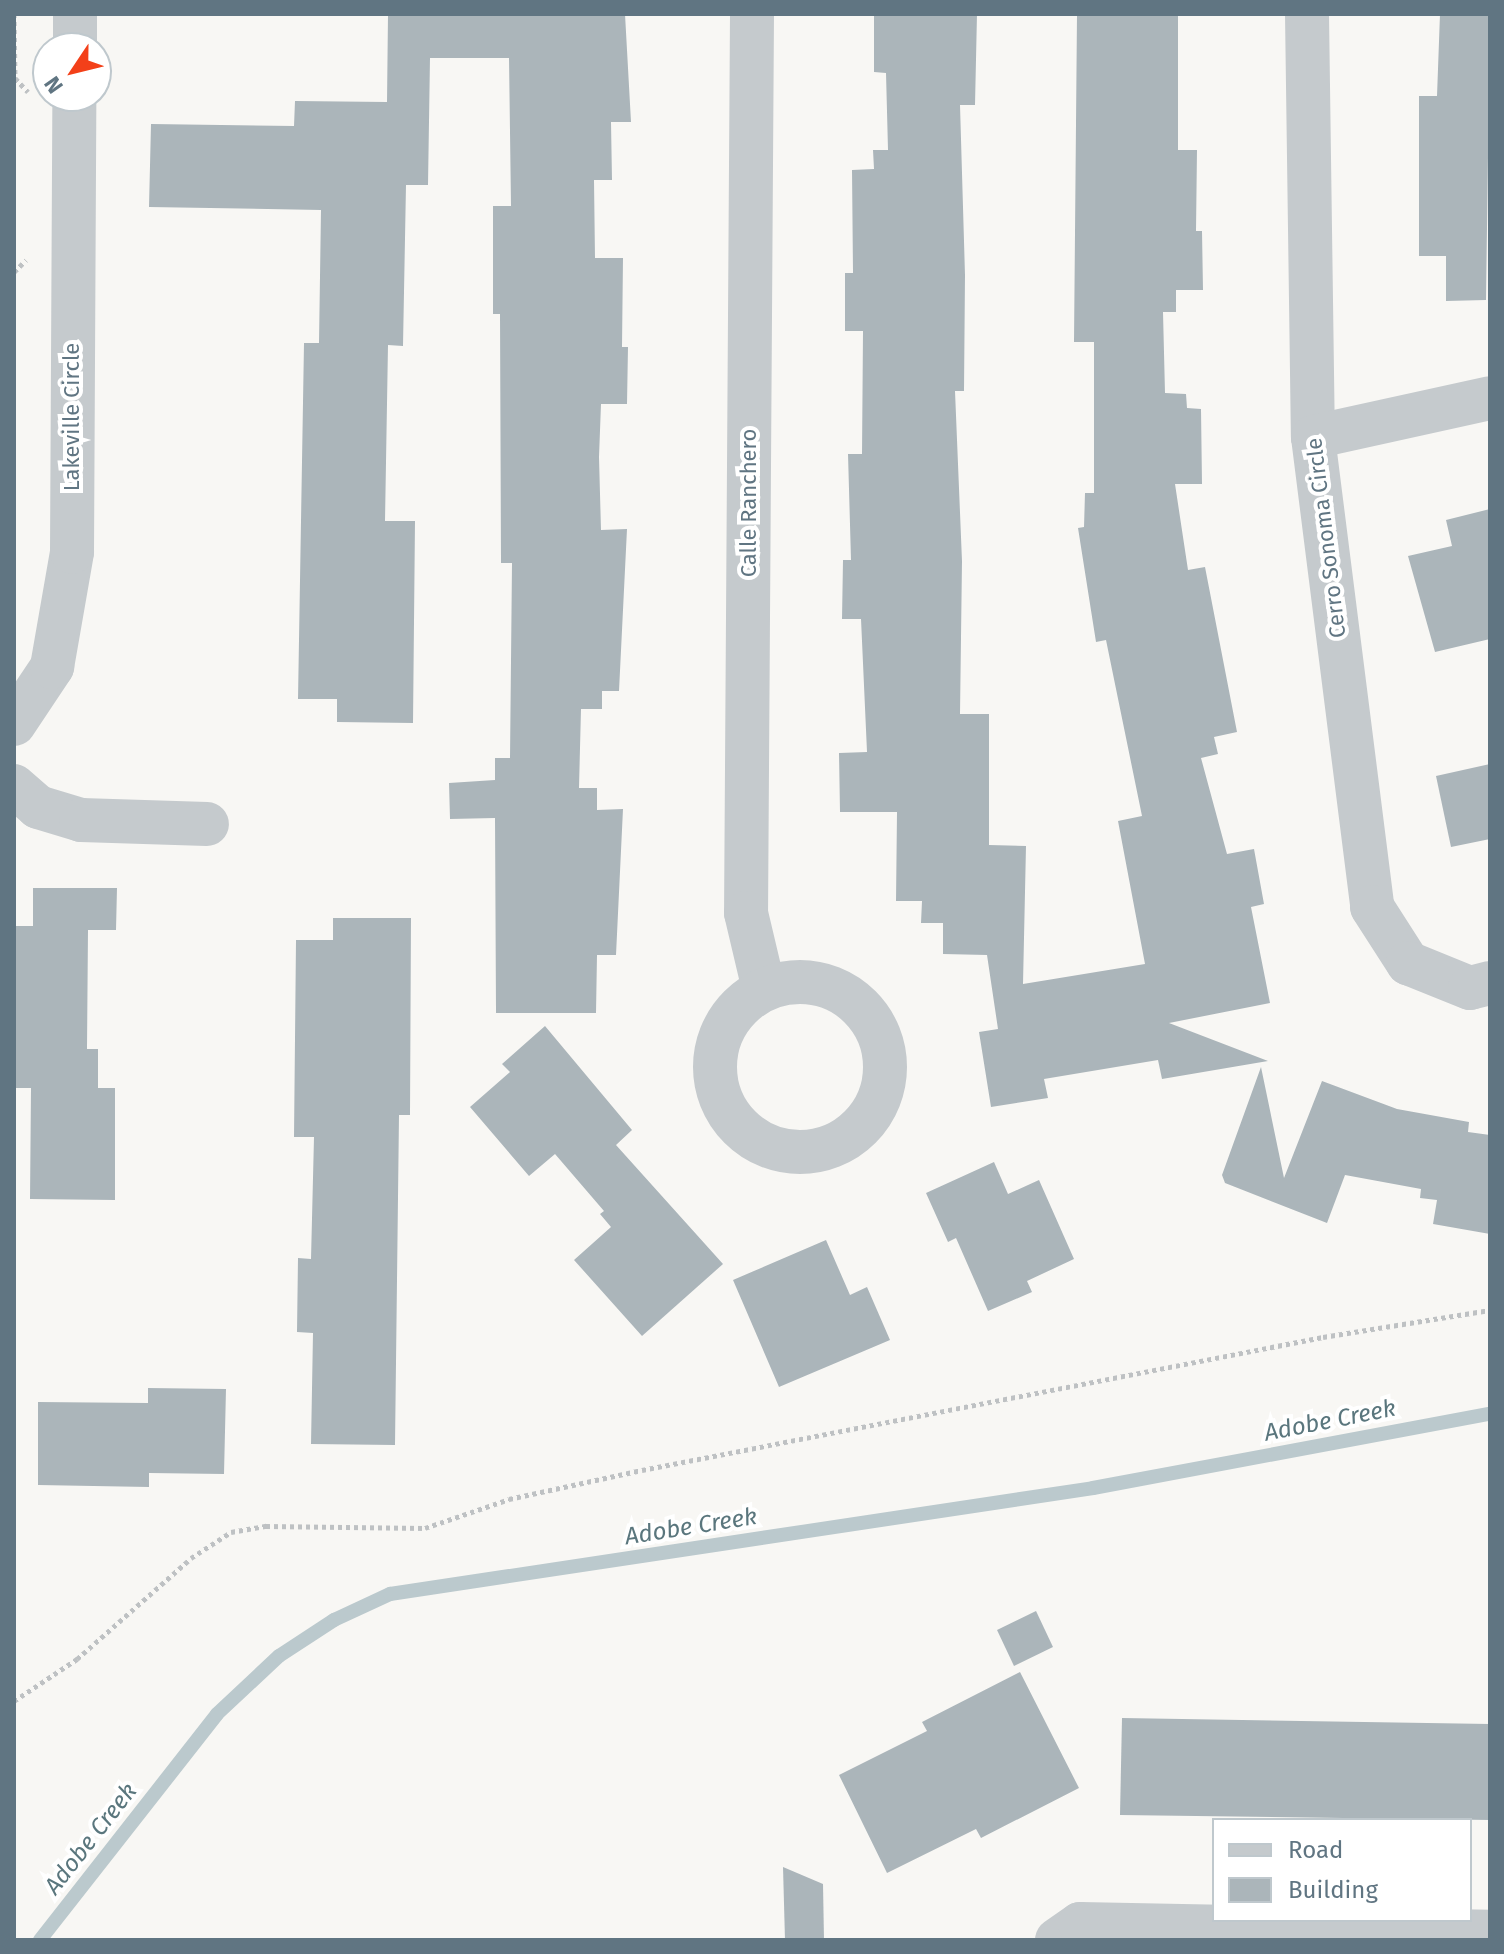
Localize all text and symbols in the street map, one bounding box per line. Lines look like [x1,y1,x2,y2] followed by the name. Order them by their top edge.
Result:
[32,32,112,112] north arrow
[38,71,69,99] text: N
[59,343,85,491] street label: Lakeville Circle
[736,429,762,577] street label: Calle Ranchero
[1301,436,1351,640] street label: Cerro Sonoma Circle
[1262,1394,1398,1448] water label: Adobe Creek
[623,1502,759,1552] water label: Adobe Creek
[39,1778,143,1900] water label: Adobe Creek
[1212,1818,1472,1922] legend
[1288,1836,1343,1864] text: Road
[1288,1876,1378,1904] text: Building

